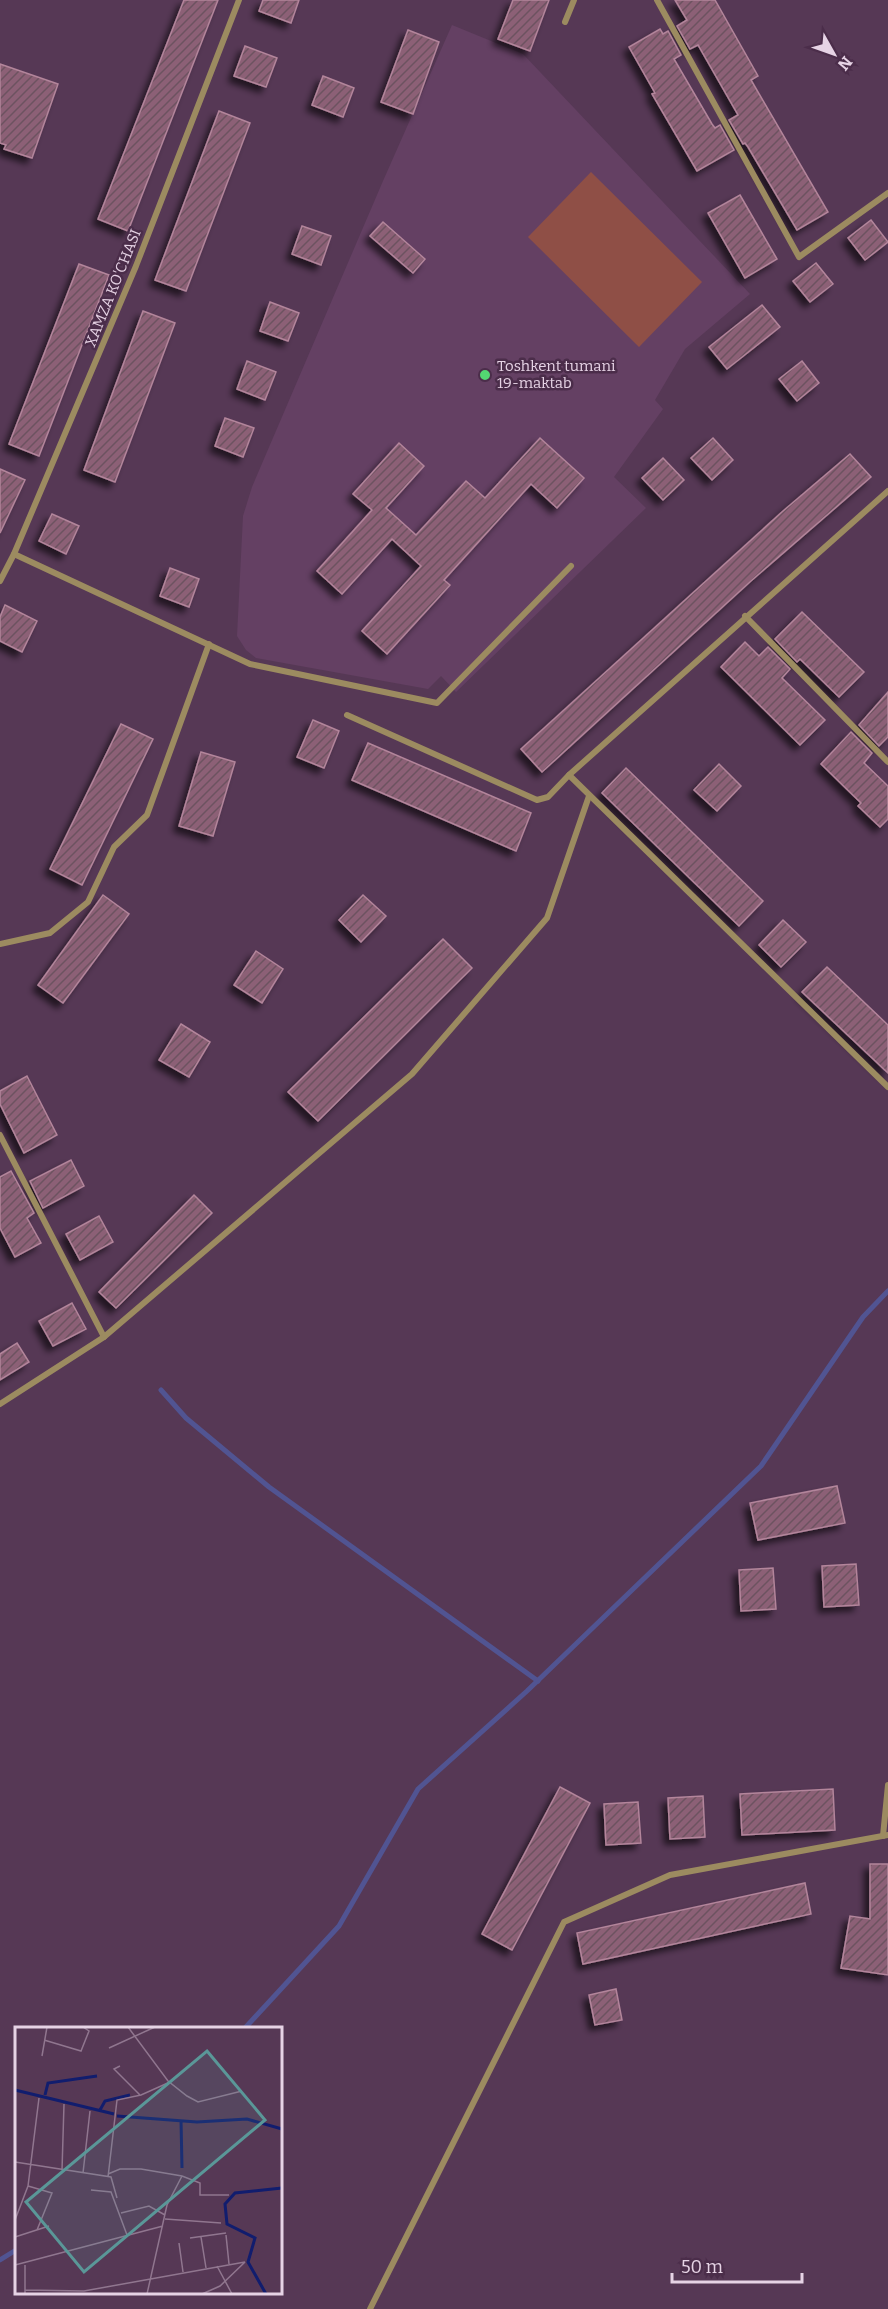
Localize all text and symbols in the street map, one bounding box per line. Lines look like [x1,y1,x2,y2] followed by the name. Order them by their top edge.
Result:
[804,24,864,84] north arrow
[834,52,856,74] text: N
[81,227,145,349] street label: XAMZA KO'CHASI
[497,357,616,392] place label: Toshkent tumani 19-maktab
[478,368,492,382] marker: Toshkent tumani 19-maktab
[15,2027,282,2294] inset map
[672,2246,802,2284] scale bar
[681,2256,723,2278] text: 50 m

